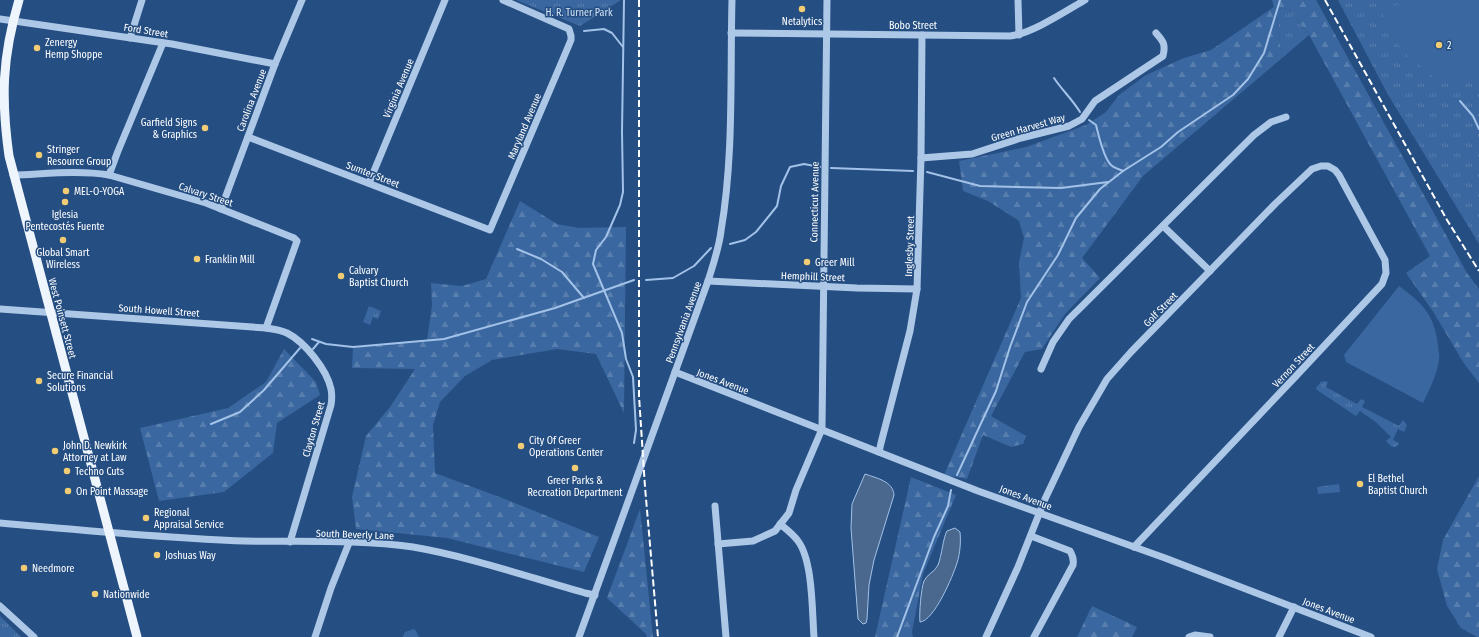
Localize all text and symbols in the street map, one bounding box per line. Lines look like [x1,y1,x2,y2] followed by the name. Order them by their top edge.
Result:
[797,4,807,14] marker: Netalytics
[545,7,613,19] park label: H. R. Turner Park
[782,16,822,28] place label: Netalytics
[889,20,938,32] street label: Bobo Street
[123,22,170,41] street label: Ford Street
[45,37,102,61] place label: Zenergy Hemp Shoppe
[1434,40,1444,50] marker: 2
[1447,40,1452,52] place label: 2
[32,43,42,53] marker: Zenergy Hemp Shoppe
[381,57,417,120] street label: Virginia Avenue
[234,67,269,133] street label: Carolina Avenue
[506,92,544,161] street label: Maryland Avenue
[990,111,1067,144] street label: Green Harvest Way
[141,117,197,141] place label: Garfield Signs & Graphics
[200,123,210,133] marker: Garfield Signs & Graphics
[47,144,111,168] place label: Stringer Resource Group
[34,150,44,160] marker: Stringer Resource Group
[344,159,402,191] street label: Sumter Street
[808,161,822,243] street label: Connecticut Avenue
[177,181,235,210] street label: Calvary Street
[61,186,71,196] marker: MEL-O-YOGA
[74,186,125,198] place label: MEL-O-YOGA
[60,197,70,207] marker: Iglesia Pentecostés Fuente
[25,209,105,233] place label: Iglesia Pentecostés Fuente
[903,215,917,277] street label: Inglesby Street
[58,235,68,245] marker: Global Smart Wireless
[37,247,90,271] place label: Global Smart Wireless
[192,254,202,264] marker: Franklin Mill
[205,254,255,266] place label: Franklin Mill
[802,257,812,267] marker: Greer Mill
[815,257,855,269] place label: Greer Mill
[349,265,409,289] place label: Calvary Baptist Church
[781,270,846,284] street label: Hemphill Street
[336,271,346,281] marker: Calvary Baptist Church
[46,277,79,361] street label: West Poinsett Street
[664,280,704,365] street label: Pennsylvania Avenue
[1141,289,1181,330] street label: Golf Street
[118,302,201,320] street label: South Howell Street
[1270,341,1318,390] street label: Vernon Street
[695,366,750,397] street label: Jones Avenue
[47,370,113,394] place label: Secure Financial Solutions
[34,376,44,386] marker: Secure Financial Solutions
[300,399,328,459] street label: Clayton Street
[529,435,604,459] place label: City Of Greer Operations Center
[63,440,127,464] place label: John D. Newkirk Attorney at Law
[516,441,526,451] marker: City Of Greer Operations Center
[50,446,60,456] marker: John D. Newkirk Attorney at Law
[570,463,580,473] marker: Greer Parks & Recreation Department
[62,466,72,476] marker: Techno Cuts
[75,466,124,478] place label: Techno Cuts
[1368,473,1428,497] place label: El Bethel Baptist Church
[528,475,623,499] place label: Greer Parks & Recreation Department
[1355,479,1365,489] marker: El Bethel Baptist Church
[998,483,1054,513] street label: Jones Avenue
[63,486,73,496] marker: On Point Massage
[76,486,148,498] place label: On Point Massage
[154,507,224,531] place label: Regional Appraisal Service
[141,513,151,523] marker: Regional Appraisal Service
[316,528,394,542] street label: South Beverly Lane
[152,550,162,560] marker: Joshuas Way
[165,550,216,562] place label: Joshuas Way
[19,563,29,573] marker: Needmore
[32,563,74,575] place label: Needmore
[90,589,100,599] marker: Nationwide
[103,589,150,601] place label: Nationwide
[1301,595,1356,626] street label: Jones Avenue

